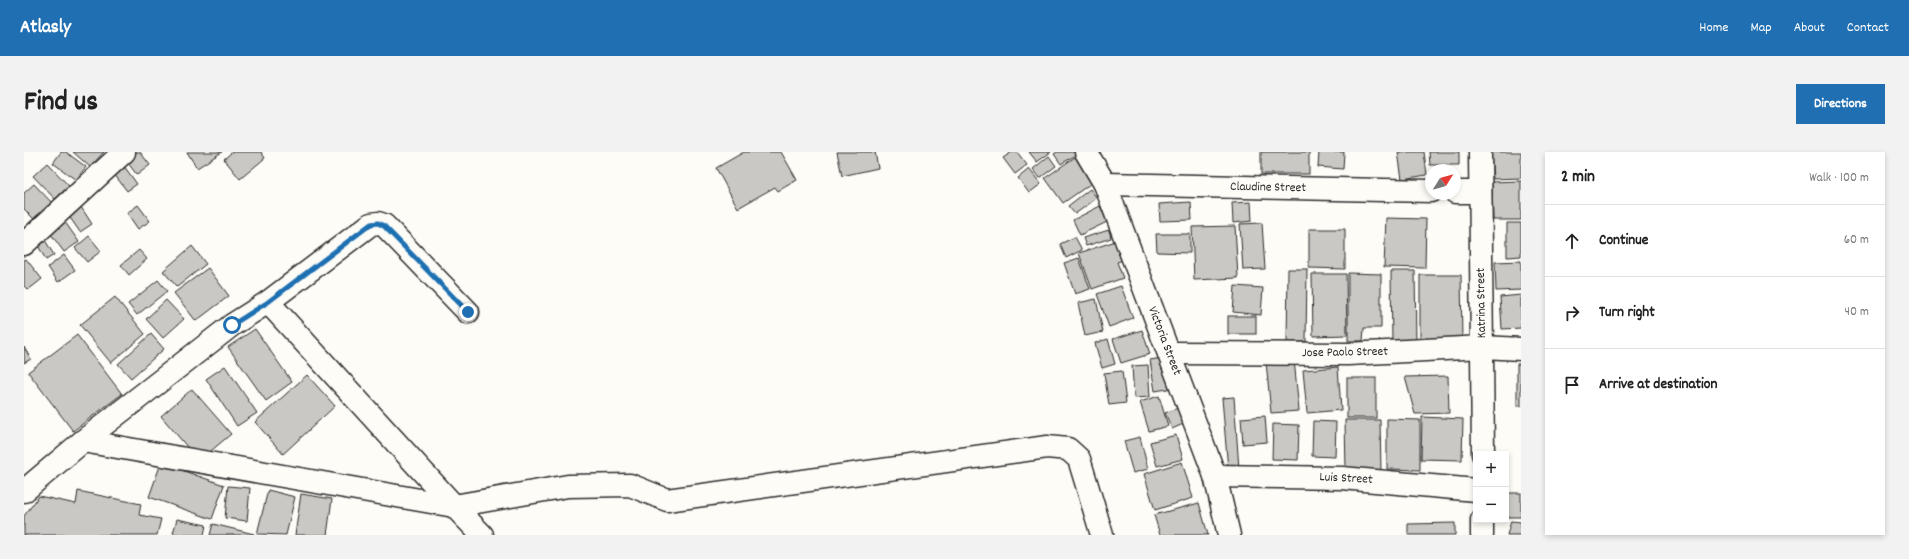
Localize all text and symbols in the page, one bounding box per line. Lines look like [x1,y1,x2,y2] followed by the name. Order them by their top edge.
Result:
[20,15,71,42] text: Atlasly
[1699,18,1728,38] text: Home
[1750,18,1772,38] text: Map
[1794,18,1825,38] text: About
[1847,18,1889,38] text: Contact
[24,84,98,124] text: Find us
[1796,84,1885,124] button: Directions
[1425,164,1461,200] north arrow
[1561,166,1595,190] text: 2 min
[1809,169,1869,188] text: Walk · 100 m
[1230,178,1306,198] street label: Claudine Street
[1561,230,1583,252] icon: ahead
[1599,230,1648,252] text: Continue
[1844,231,1869,250] text: 60 m
[1472,267,1492,339] street label: Katrina Street
[1561,302,1583,324] icon: right
[1599,302,1655,324] text: Turn right
[459,303,477,321] route end
[1845,303,1869,322] text: 40 m
[1142,304,1186,378] street label: Victoria Street
[223,316,241,334] route start
[1302,343,1388,363] street label: Jose Paolo Street
[1561,374,1583,396] icon: arrive
[1599,374,1717,396] text: Arrive at destination
[1473,451,1509,523] map controls
[1473,451,1509,487] button: +
[1319,468,1373,490] street label: Luis Street
[1473,487,1509,523] button: −

